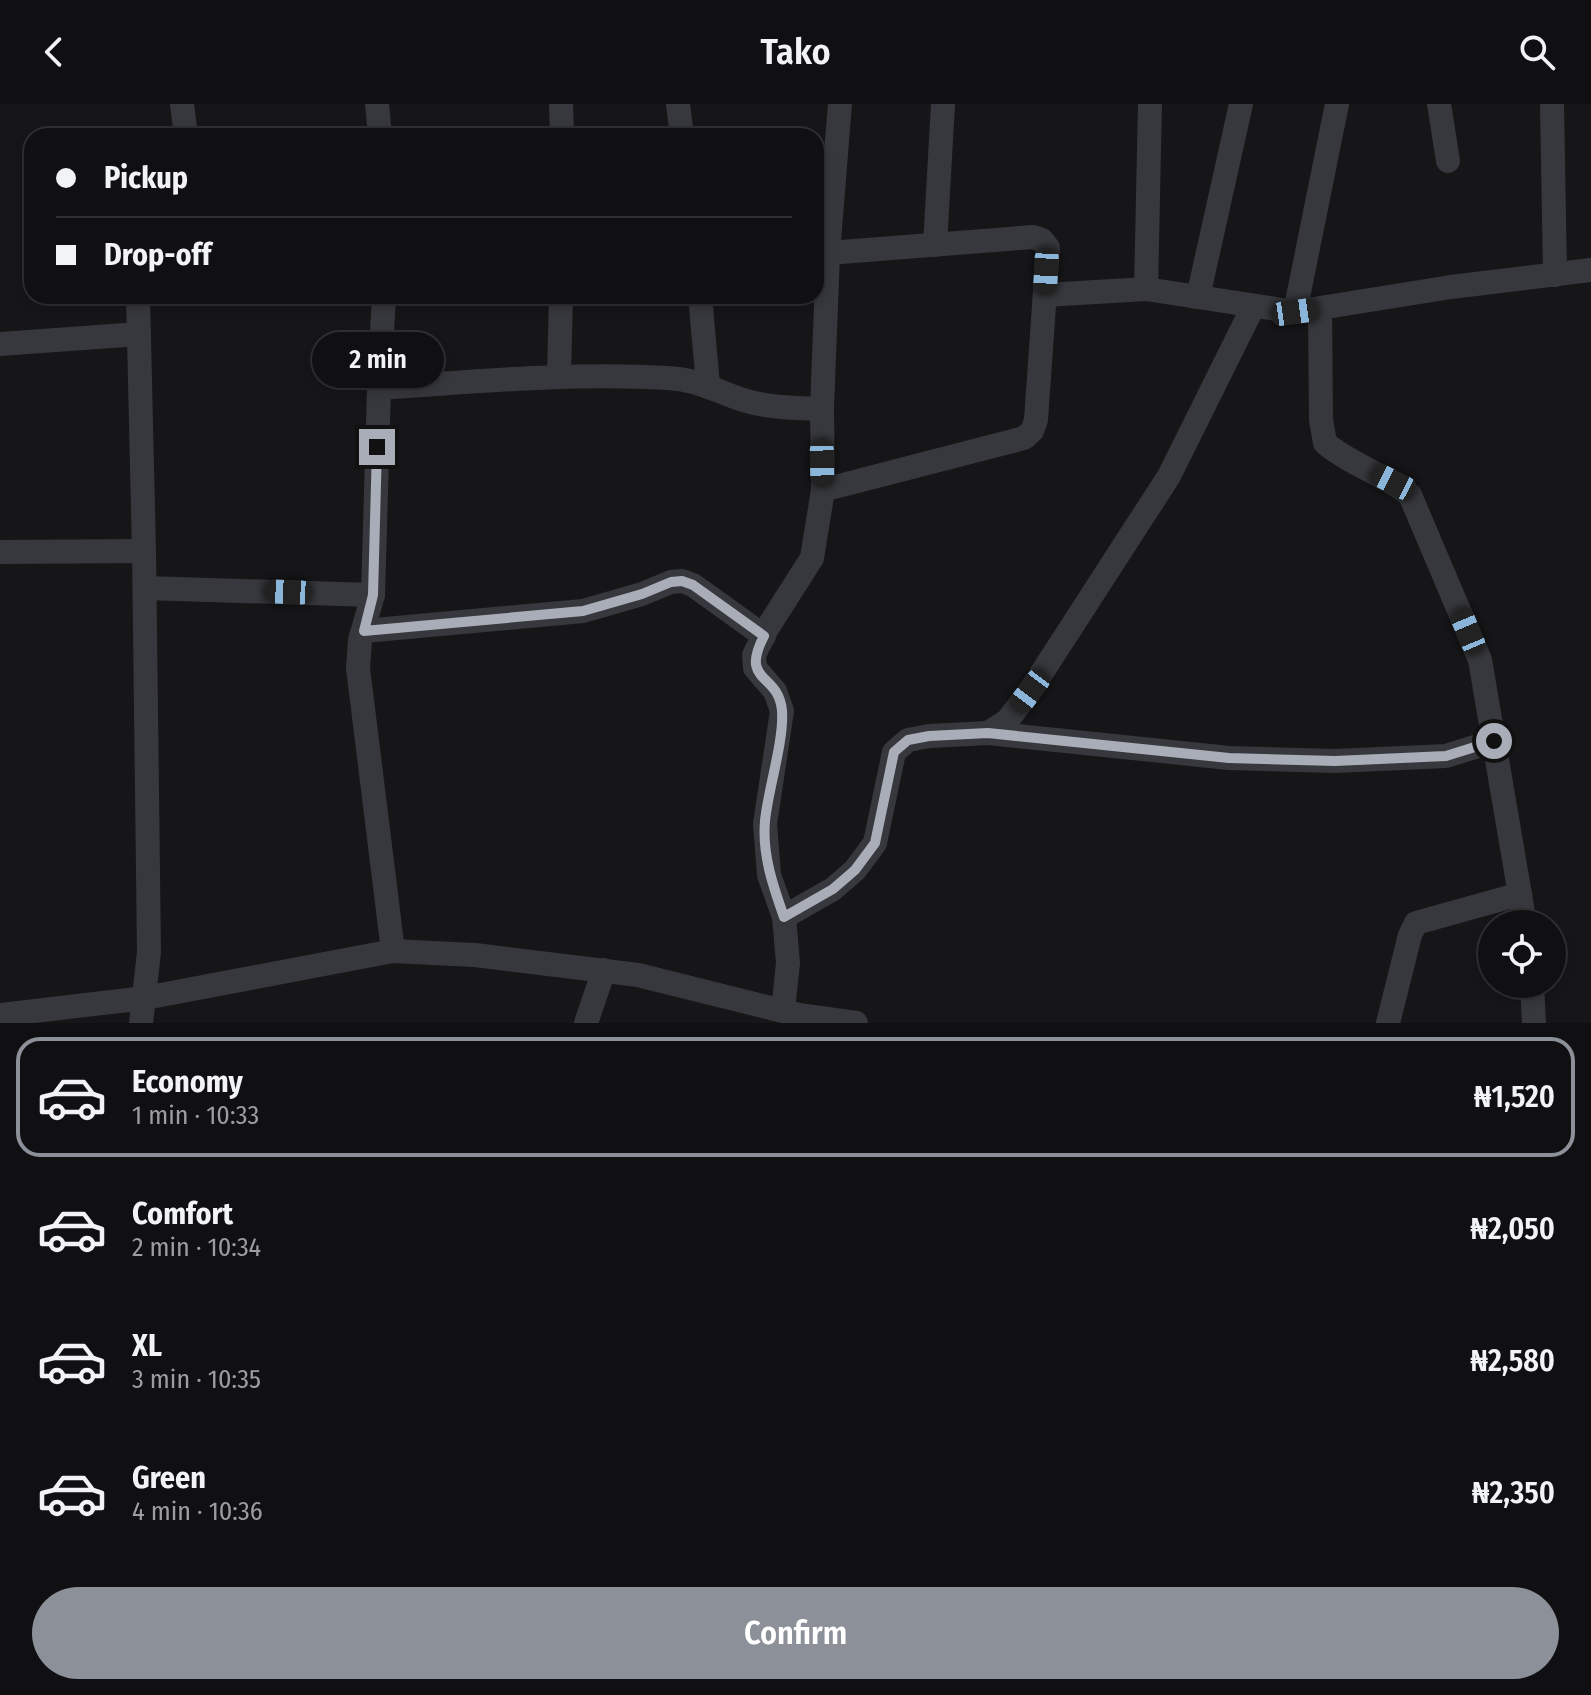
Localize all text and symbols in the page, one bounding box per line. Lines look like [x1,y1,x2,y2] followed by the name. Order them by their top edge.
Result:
[32,30,76,74] icon: back
[760,30,831,74] text: Tako
[1515,30,1559,74] icon: search
[104,160,188,196] text: Pickup
[104,237,211,273] text: Drop-off
[1033,246,1059,296] car
[1270,297,1320,327] car
[311,331,443,387] callout: 2 min
[349,344,407,375] text: 2 min
[359,429,395,465] route end
[810,439,834,487] car
[1366,460,1420,504] car
[264,579,312,605] car
[1448,604,1488,658] car
[1006,665,1054,717] car
[1476,723,1512,759] route start
[1478,910,1566,998] map controls
[1478,910,1566,998] button: locate
[36,1061,108,1133] icon: car
[132,1064,243,1100] text: Economy
[1474,1079,1555,1115] text: ₦1,520
[132,1100,259,1131] text: 1 min · 10:33
[36,1193,108,1265] icon: car
[132,1196,233,1232] text: Comfort
[1470,1211,1555,1247] text: ₦2,050
[132,1232,261,1263] text: 2 min · 10:34
[36,1325,108,1397] icon: car
[132,1328,162,1364] text: XL
[1470,1343,1555,1379] text: ₦2,580
[132,1364,261,1395] text: 3 min · 10:35
[36,1457,108,1529] icon: car
[132,1460,206,1496] text: Green
[1472,1475,1555,1511] text: ₦2,350
[132,1496,263,1527] text: 4 min · 10:36
[32,1587,1559,1679] button: Confirm

